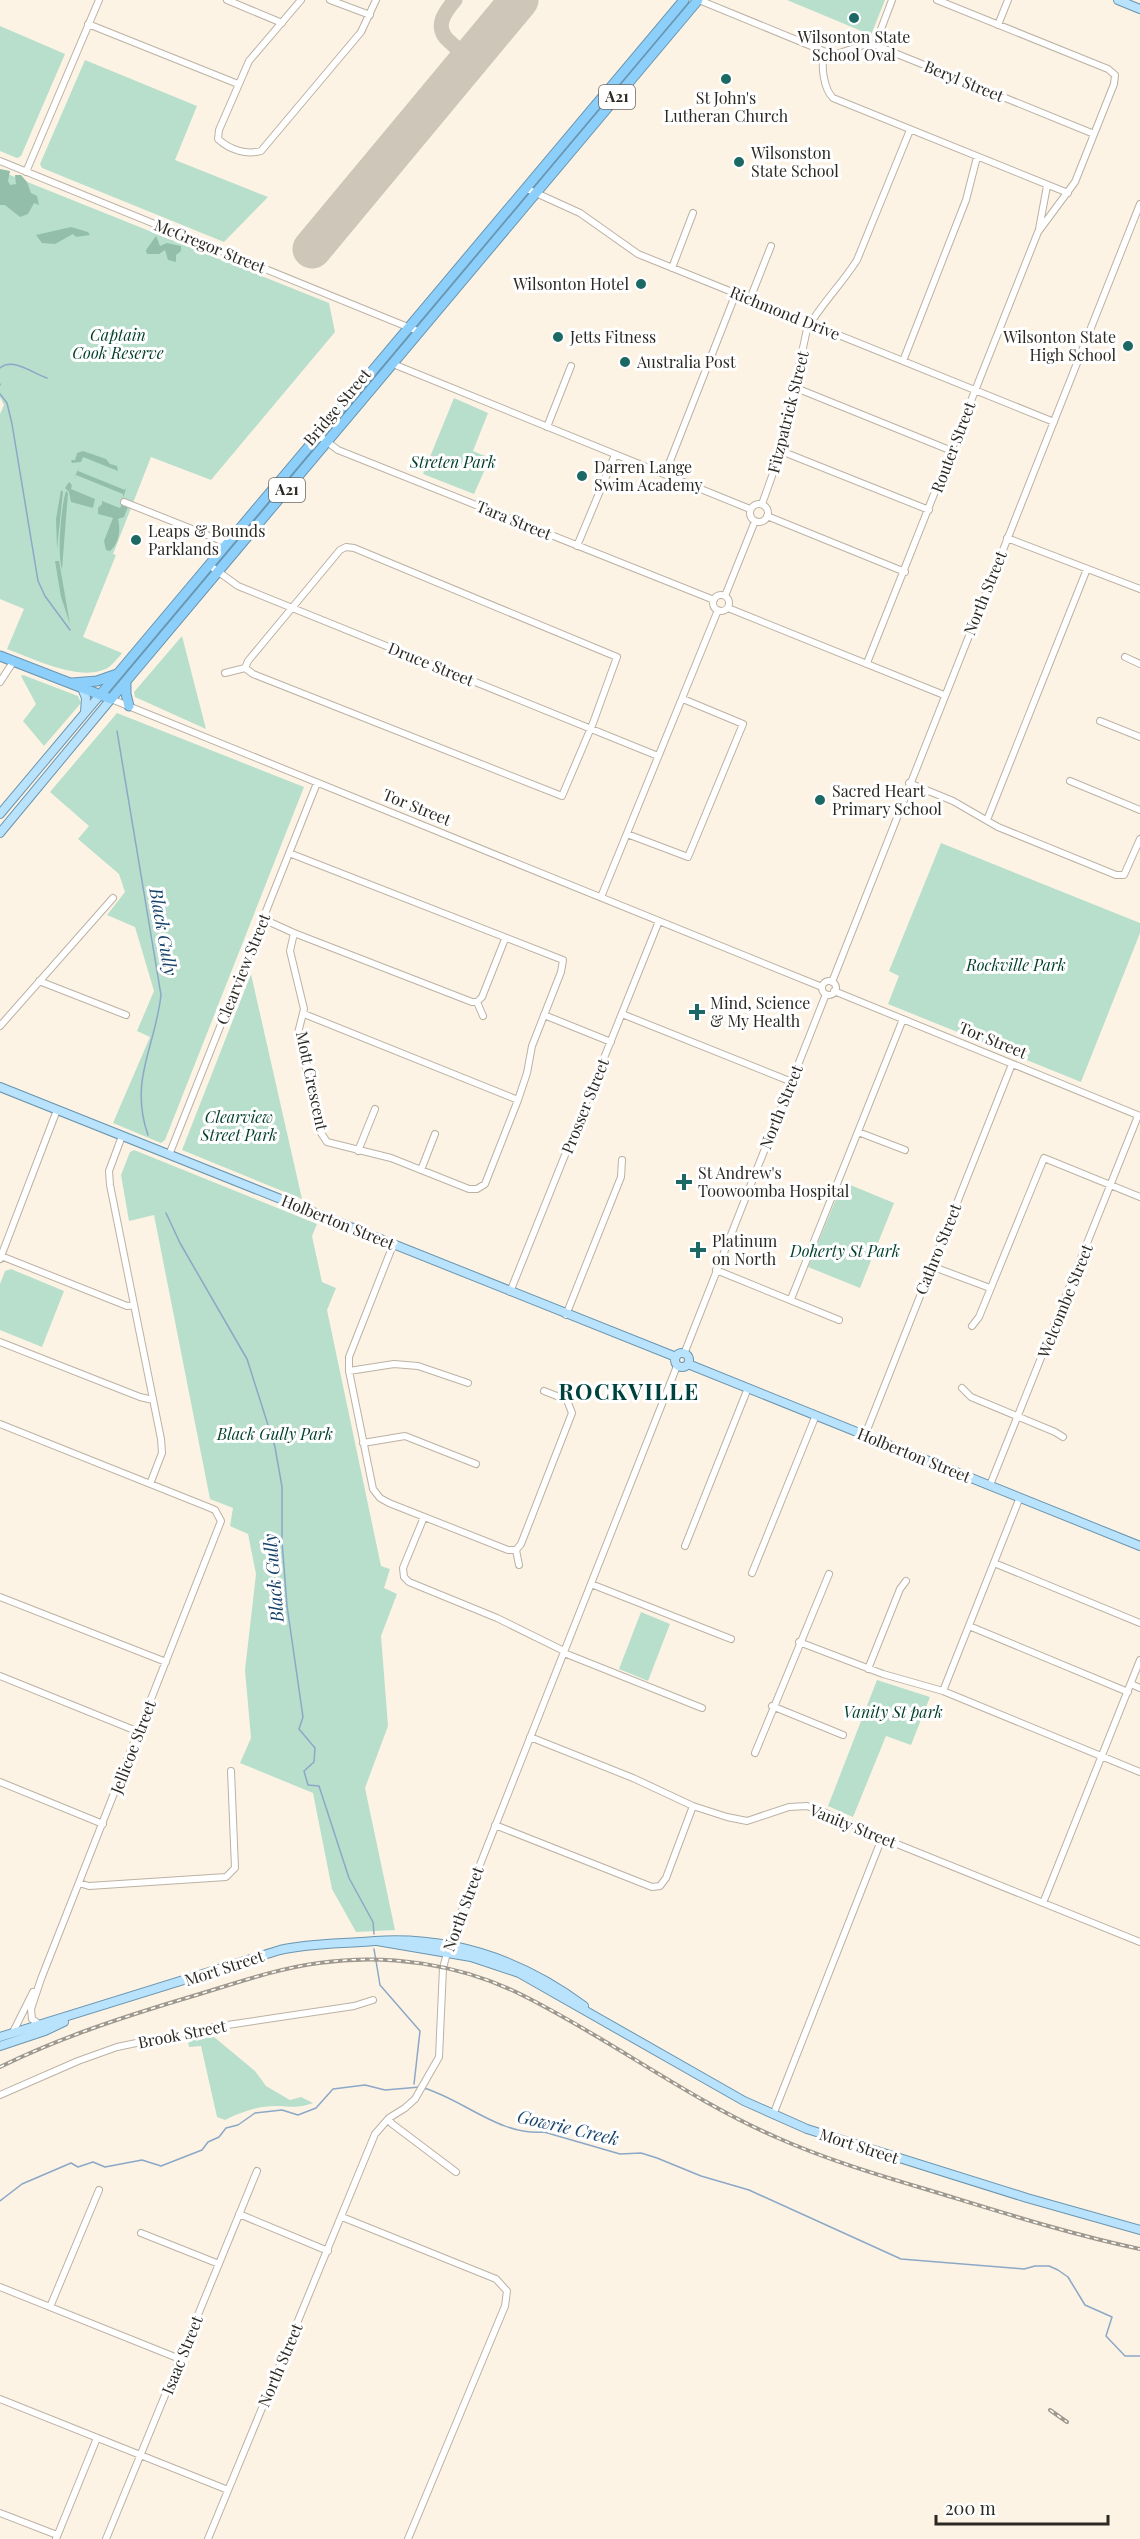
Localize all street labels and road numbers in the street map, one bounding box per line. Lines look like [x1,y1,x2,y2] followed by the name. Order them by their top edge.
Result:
[921,55,1008,106] street label: Beryl Street
[599,85,635,109] road number: A21
[151,214,269,278] street label: McGregor Street
[727,281,843,344] street label: Richmond Drive
[762,348,813,475] street label: Fitzpatrick Street
[298,364,375,450] street label: Bridge Street
[926,398,980,495] street label: Router Street
[269,478,305,502] road number: A21
[473,495,555,544] street label: Tara Street
[958,547,1011,638] street label: North Street
[385,637,478,690] street label: Druce Street
[380,783,455,830] street label: Tor Street
[211,910,274,1027] street label: Clearview Street
[956,1016,1031,1063] street label: Tor Street
[292,1029,333,1133] street label: Mott Crescent
[556,1055,613,1157] street label: Prosser Street
[754,1061,807,1152] street label: North Street
[279,1189,398,1254] street label: Holberton Street
[910,1200,965,1298] street label: Cathro Street
[1032,1241,1097,1362] street label: Welcombe Street
[855,1422,974,1487] street label: Holberton Street
[105,1697,160,1797] street label: Jellicoe Street
[806,1798,900,1853] street label: Vanity Street
[437,1863,488,1954] street label: North Street
[182,1945,266,1990] street label: Mort Street
[136,2015,228,2052] street label: Brook Street
[817,2123,902,2168] street label: Mort Street
[156,2312,207,2397] street label: Isaac Street
[253,2319,307,2410] street label: North Street

